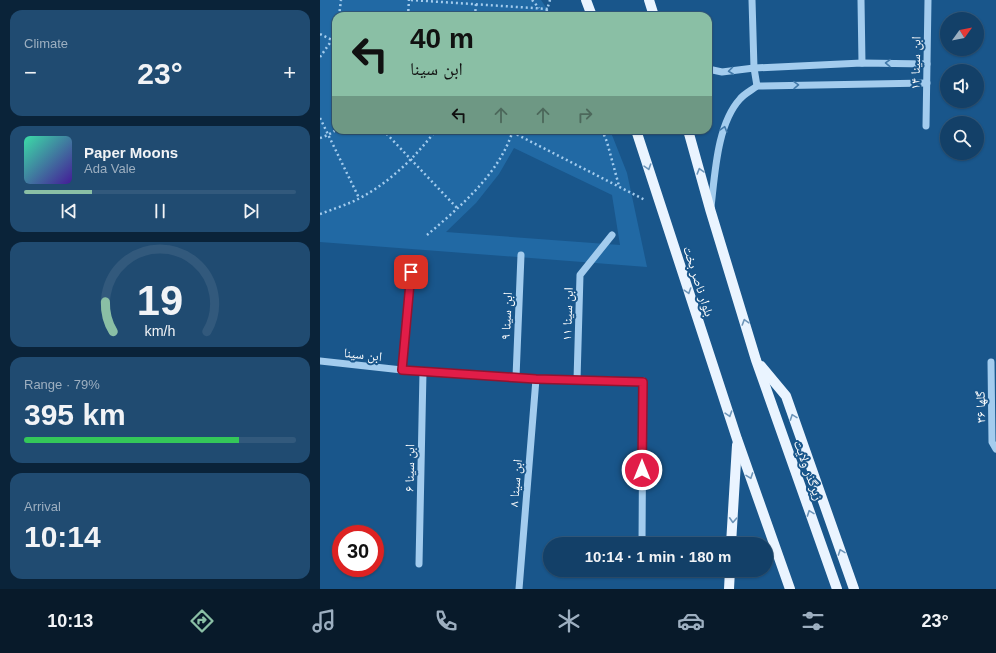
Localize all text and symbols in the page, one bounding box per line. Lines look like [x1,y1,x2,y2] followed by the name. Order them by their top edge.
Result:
[940,12,984,56] north arrow
[940,12,984,160] map controls
[410,23,474,54] text: 40 m
[344,28,396,80] icon: left
[24,36,68,51] text: Climate
[908,36,924,90] street label: ابن سینا ۱۴
[137,57,183,90] text: 23°
[410,59,463,79] text: ابن سینا
[885,59,891,67] one-way arrow
[24,60,37,85] text: −
[283,60,296,85] text: +
[940,64,984,108] button: sound
[728,66,734,75] one-way arrow
[793,81,799,89] one-way arrow
[448,104,470,126] icon: left
[490,104,512,126] icon: ahead
[532,104,554,126] icon: ahead
[574,104,596,126] icon: right
[940,116,984,160] button: search
[719,126,728,133] one-way arrow
[84,144,178,161] text: Paper Moons
[84,161,136,176] text: Ada Vale
[643,163,652,170] one-way arrow
[696,168,704,174] one-way arrow
[58,200,80,222] icon: previous
[149,200,171,222] icon: pause
[240,200,262,222] icon: next
[679,244,717,319] street label: بلوار ناصر بخت
[394,255,428,289] pin
[400,261,422,283] icon: arrive
[137,277,183,324] text: 19
[559,287,577,341] street label: ابن سینا ۱۱
[684,287,692,294] one-way arrow
[498,292,516,340] street label: ابن سینا ۹
[741,319,750,326] one-way arrow
[145,323,176,339] text: km/h
[343,345,383,365] street label: ابن سینا
[24,377,100,392] text: Range · 79%
[973,390,988,423] street label: ۳۶ گلها
[24,398,126,431] text: 395 km
[724,410,733,417] one-way arrow
[790,413,798,420] one-way arrow
[790,438,826,503] street label: زیرگذر ولایت
[402,444,418,492] street label: ابن سینا ۶
[621,449,663,491] position arrow
[506,459,526,508] street label: ابن سینا ۸
[745,473,754,480] one-way arrow
[24,499,61,514] text: Arrival
[806,509,815,516] one-way arrow
[728,517,737,523] one-way arrow
[24,520,101,553] text: 10:14
[332,525,384,577] speed limit sign: 30
[585,548,731,565] text: 10:14 · 1 min · 180 m
[838,549,846,556] one-way arrow
[188,607,216,635] icon: directions
[310,607,338,635] icon: music
[432,607,460,635] icon: phone
[555,607,583,635] icon: climate
[677,607,705,635] icon: car
[799,607,827,635] icon: filters
[47,611,93,631] text: 10:13
[922,611,949,631] text: 23°

